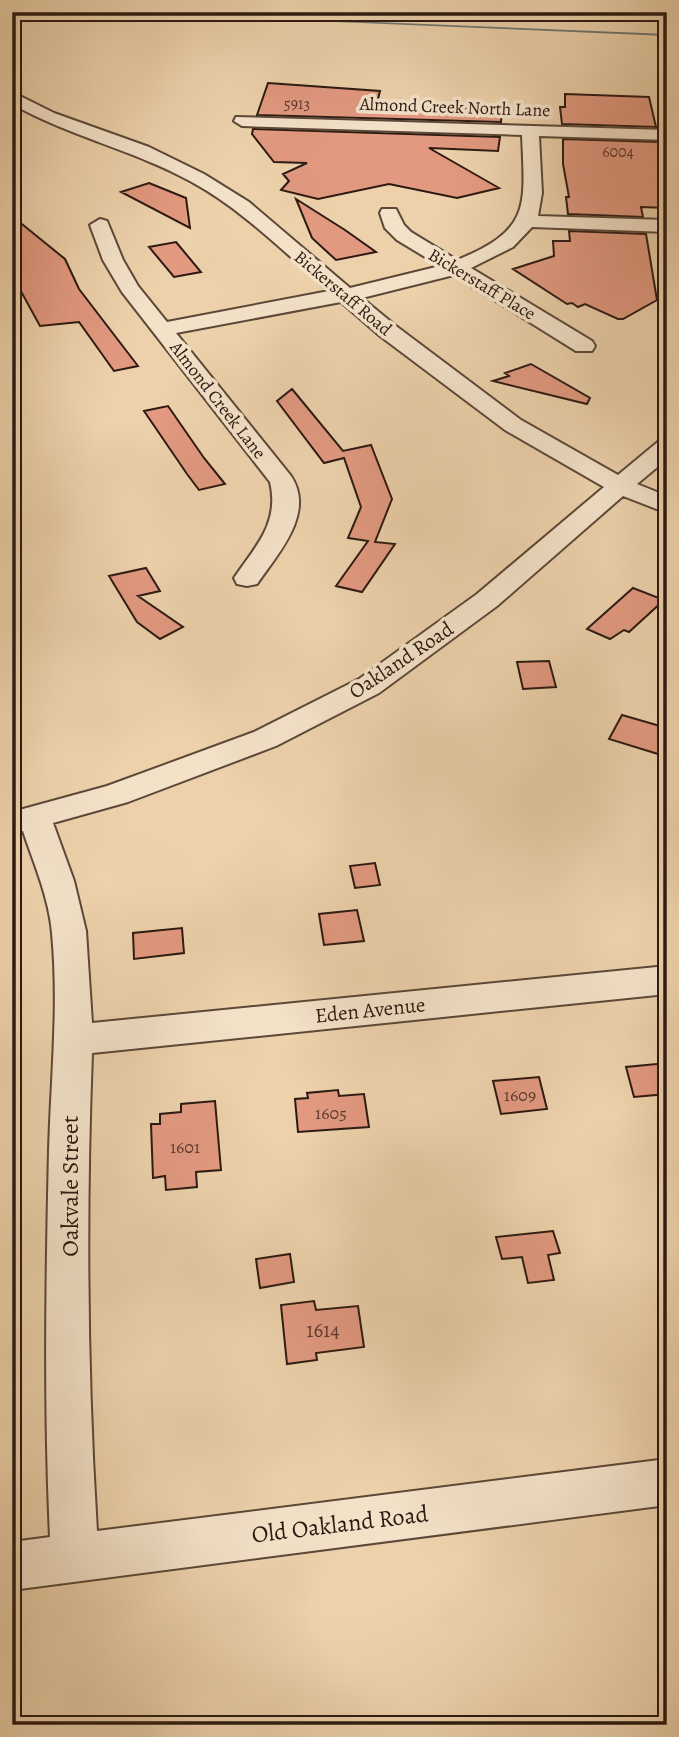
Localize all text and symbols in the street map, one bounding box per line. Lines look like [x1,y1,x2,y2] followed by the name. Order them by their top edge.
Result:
[358,92,551,122] street label: Almond Creek North Lane
[284,93,310,115] house number: 5913
[602,141,634,163] house number: 6004
[424,242,540,326] street label: Bickerstaff Place
[289,245,397,341] street label: Bickerstaff Road
[164,335,272,464] street label: Almond Creek Lane
[343,614,459,705] street label: Oakland Road
[313,990,427,1030] street label: Eden Avenue
[504,1083,536,1107] house number: 1609
[315,1101,347,1125] house number: 1605
[54,1115,86,1257] street label: Oakvale Street
[170,1135,200,1159] house number: 1601
[306,1316,340,1344] house number: 1614
[250,1497,430,1551] street label: Old Oakland Road

